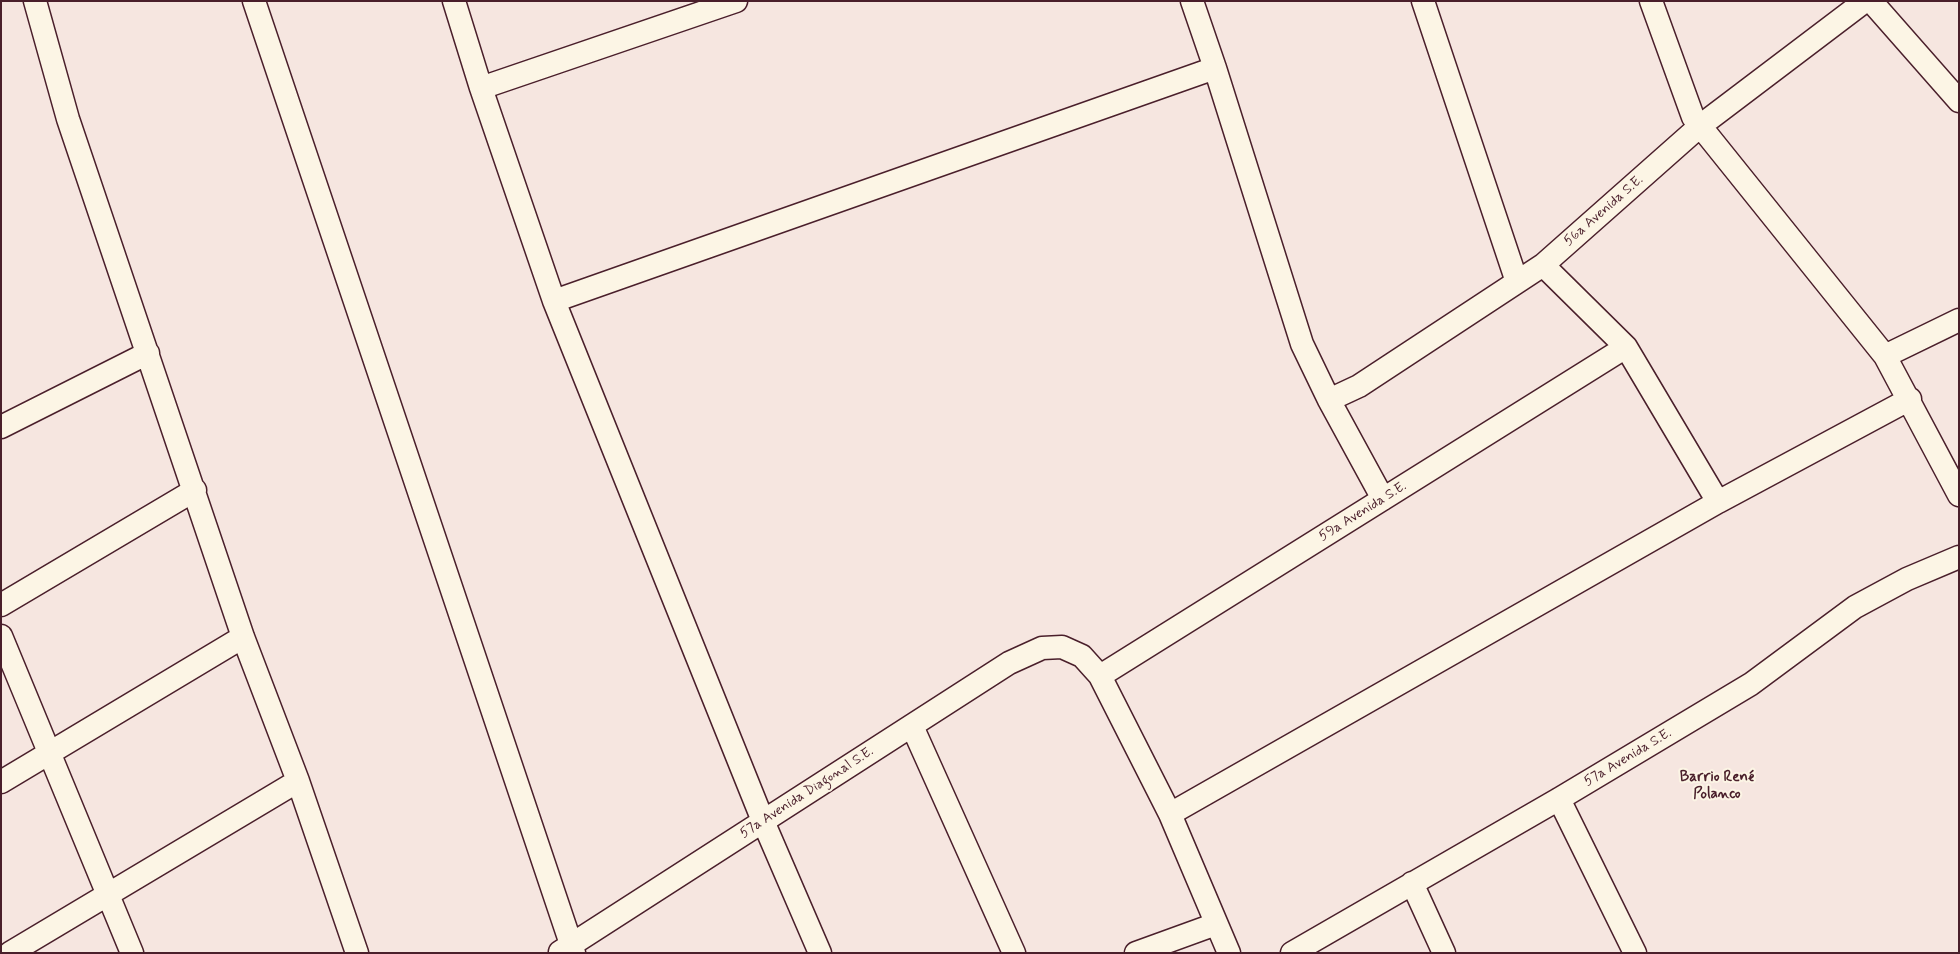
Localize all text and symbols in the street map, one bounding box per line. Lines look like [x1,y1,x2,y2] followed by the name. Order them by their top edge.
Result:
[1561,172,1647,250] street label: 56a Avenida S.E.
[1316,478,1410,546] street label: 59a Avenida S.E.
[1581,725,1675,791] street label: 57a Avenida S.E.
[737,744,877,842] street label: 57a Avenida Diagonal S.E.
[1680,769,1754,804] district label: Barrio René Polanco

